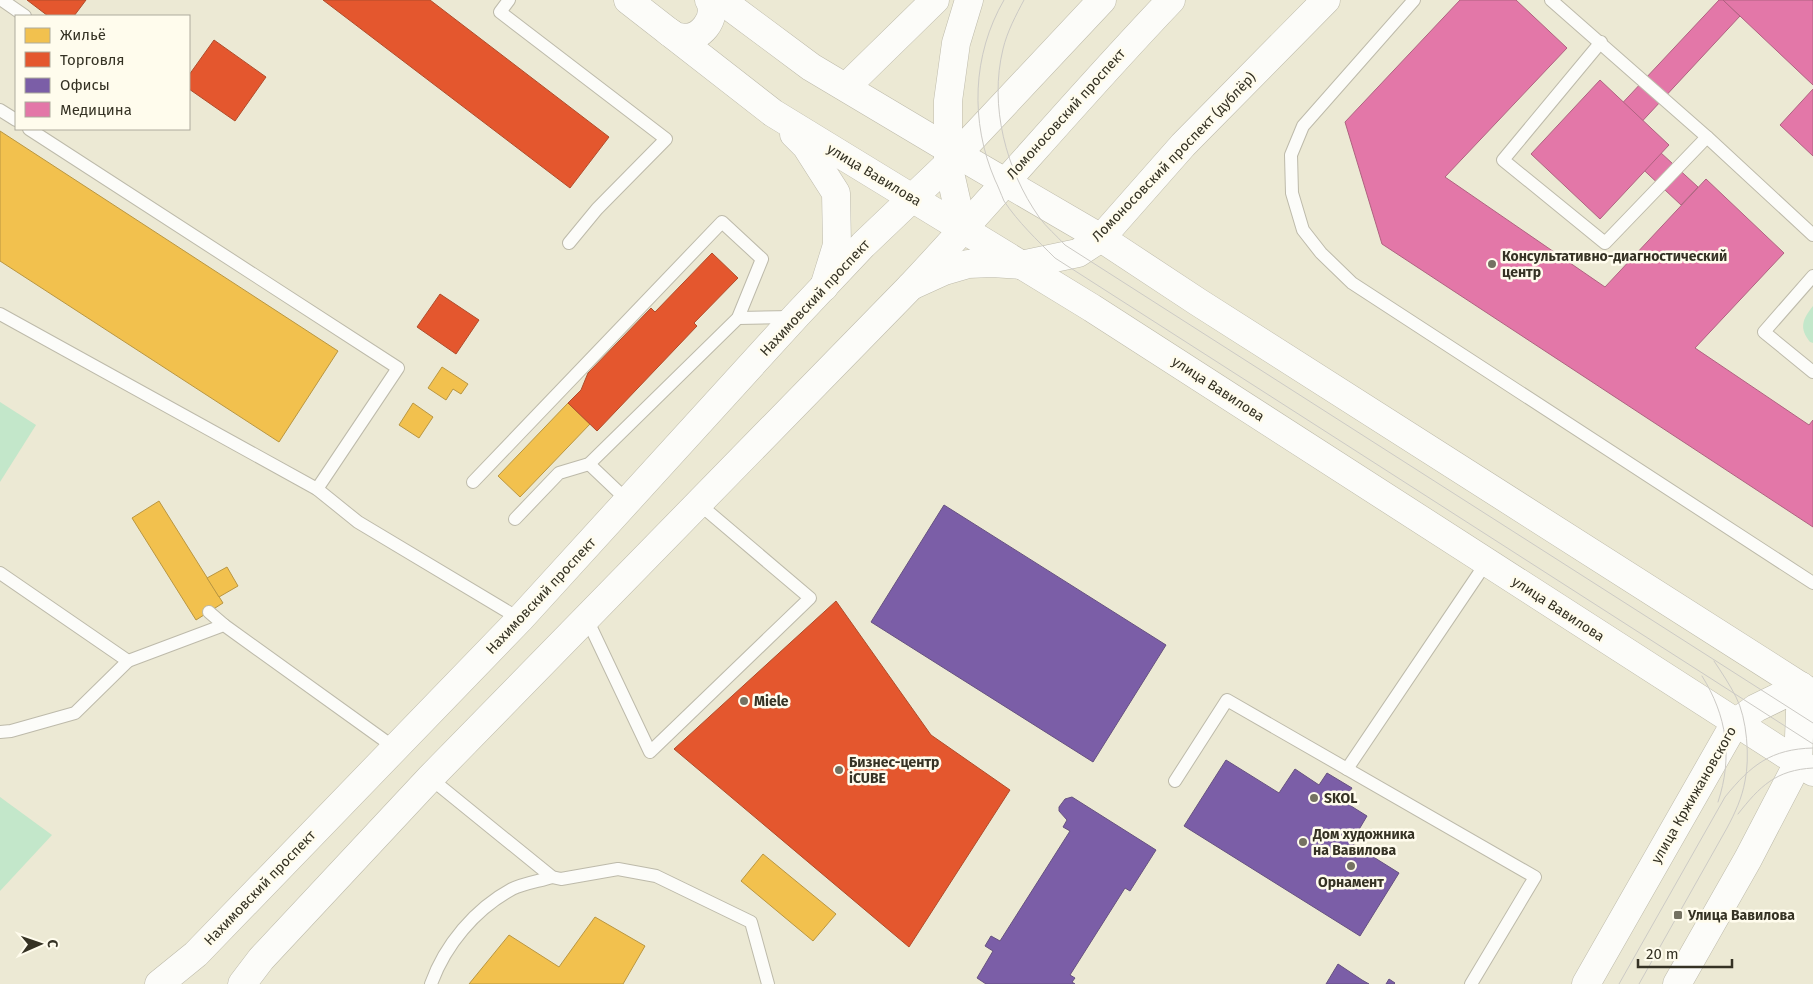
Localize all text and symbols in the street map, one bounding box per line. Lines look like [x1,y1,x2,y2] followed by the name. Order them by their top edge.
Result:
[15,15,190,130] legend
[60,26,106,44] text: Жильё
[1003,45,1129,183] street label: Ломоносовский проспект
[60,51,125,69] text: Торговля
[1088,69,1260,245] street label: Ломоносовский проспект (дублёр)
[60,76,110,94] text: Офисы
[60,101,132,119] text: Медицина
[824,140,924,210] street label: улица Вавилова
[757,236,874,360] street label: Нахимовский проспект
[1502,248,1727,281] place label: Консультативно-диагностический центр
[1486,258,1498,270] marker: Консультативно-диагностический центр
[1169,353,1267,425] street label: улица Вавилова
[483,534,600,658] street label: Нахимовский проспект
[1509,573,1607,645] street label: улица Вавилова
[754,693,789,710] place label: Miele
[738,695,750,707] marker: Miele
[1648,724,1740,866] street label: улица Кржижановского
[849,754,939,787] place label: Бизнес-центр iCUBE
[833,764,845,776] marker: Бизнес-центр iCUBE
[1324,790,1357,807] place label: SKOL
[1308,792,1320,804] marker: SKOL
[1312,826,1415,859] place label: Дом художника на Вавилова
[201,827,320,949] street label: Нахимовский проспект
[1297,836,1309,848] marker: Дом художника на Вавилова
[1345,860,1357,872] marker: Орнамент
[1318,874,1384,891] place label: Орнамент
[1687,907,1795,924] place label: Улица Вавилова
[1672,909,1684,921] marker: Улица Вавилова
[15,919,65,969] north arrow
[1638,936,1732,968] scale bar
[44,939,61,948] text: С
[1646,945,1679,963] text: 20 m

